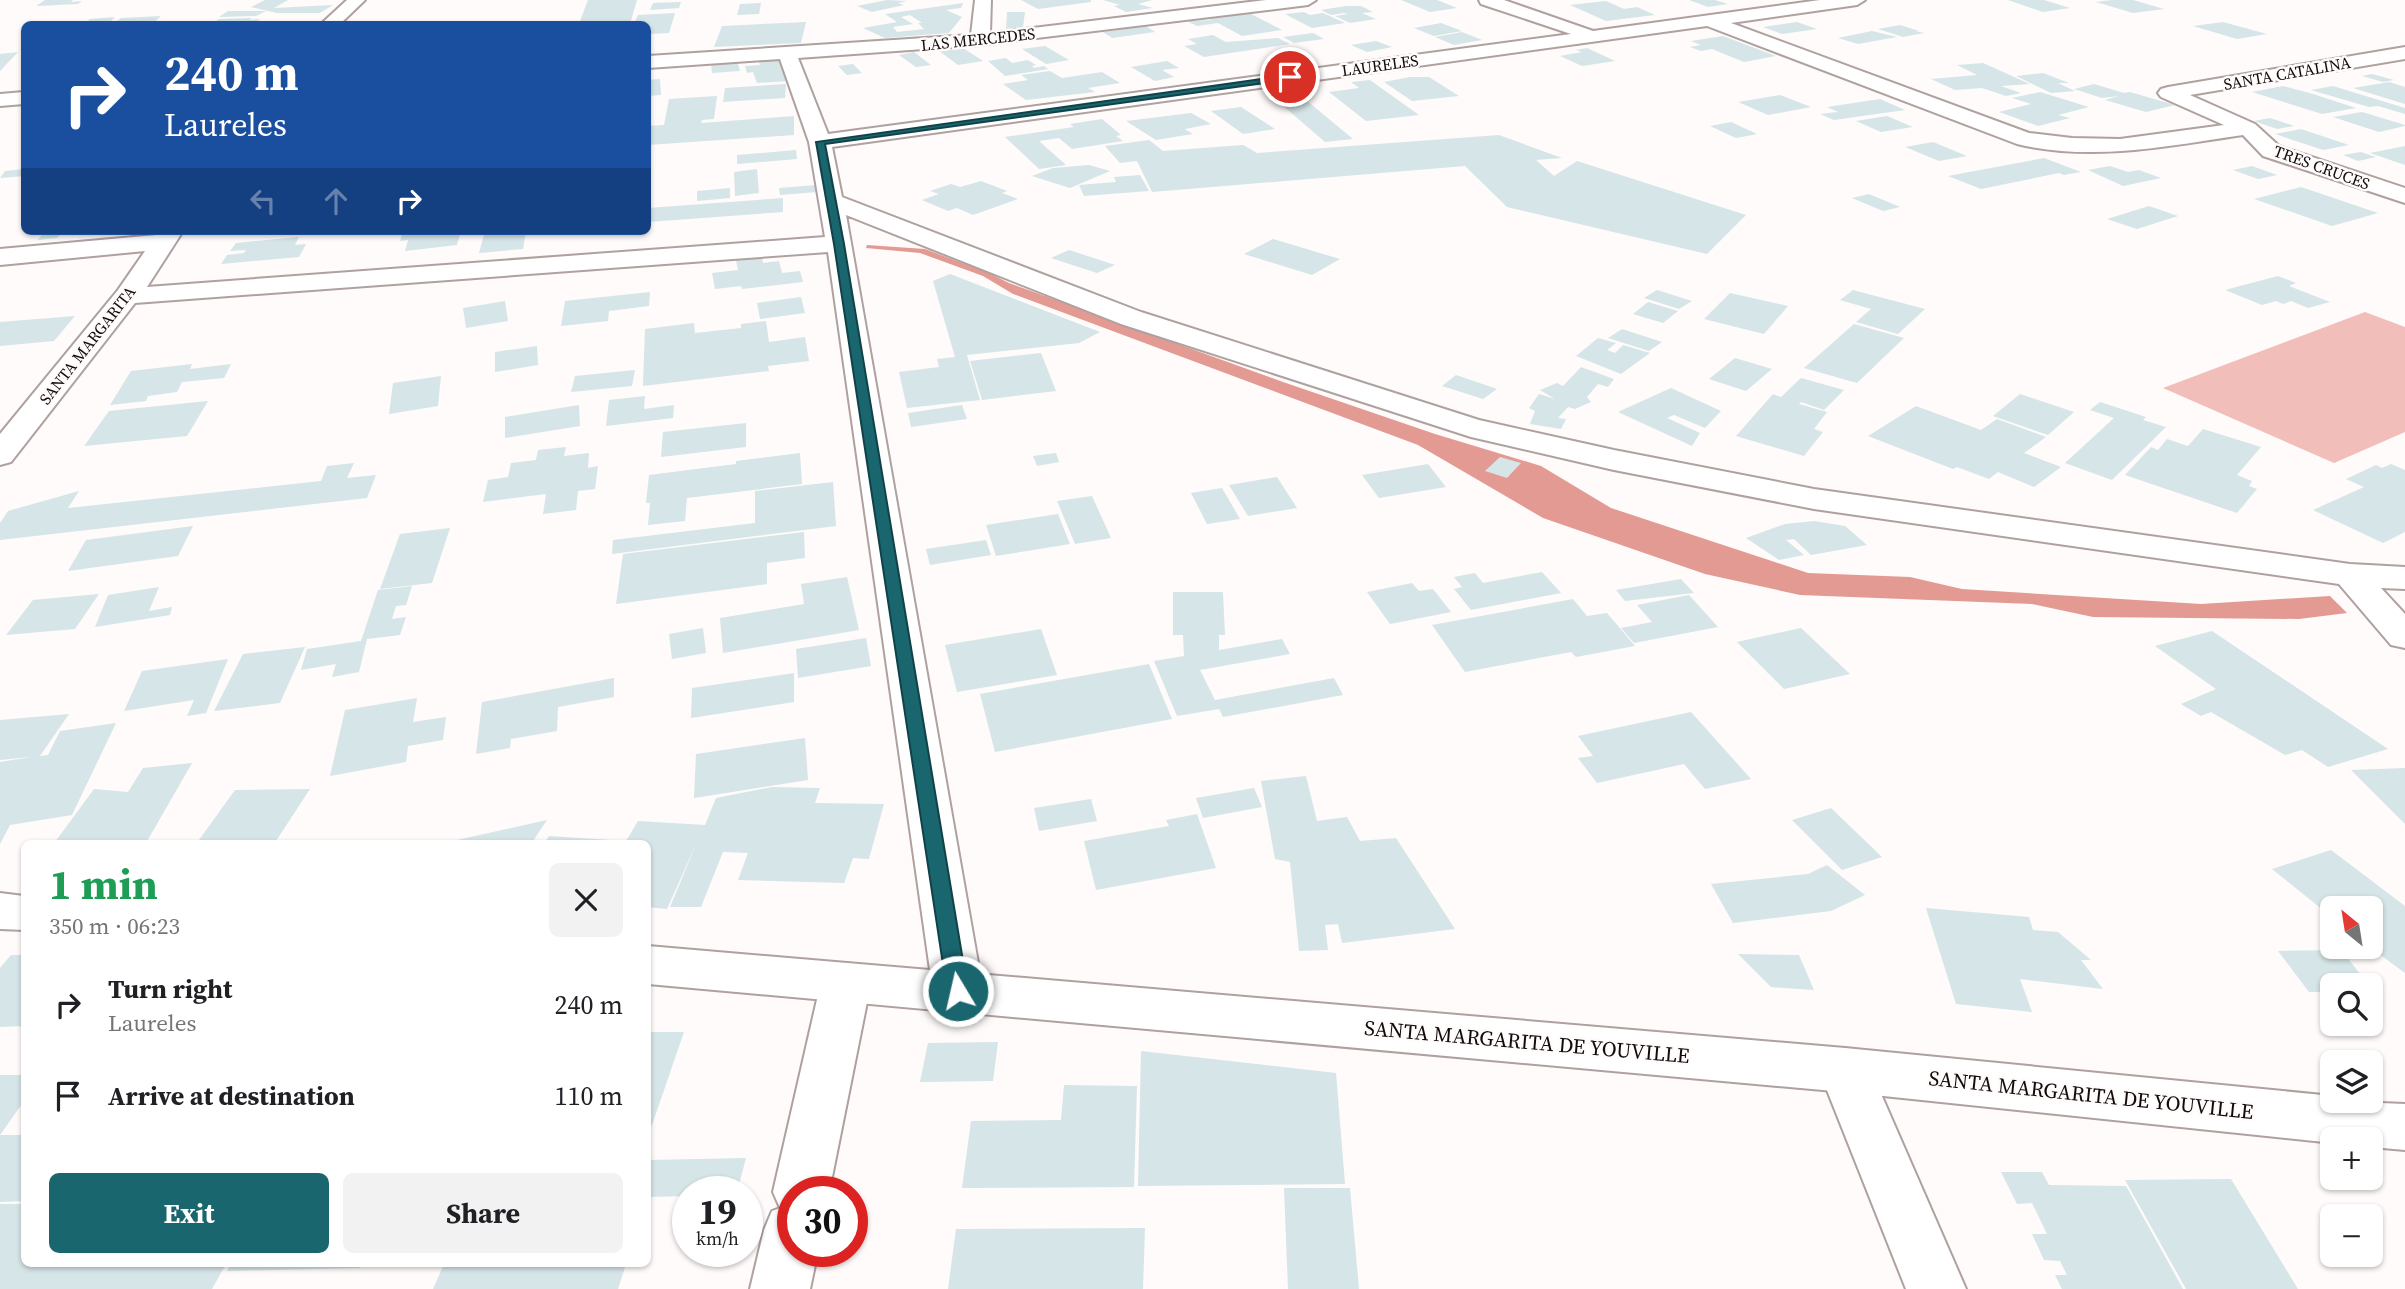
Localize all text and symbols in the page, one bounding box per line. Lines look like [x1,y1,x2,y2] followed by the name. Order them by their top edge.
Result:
[920,22,1036,56] street label: LAS MERCEDES
[164,39,299,106] text: 240 m
[1260,47,1320,107] pin
[49,49,140,140] icon: right
[1340,49,1420,81] street label: LAURELES
[2222,51,2353,95] street label: SANTA CATALINA
[1271,58,1309,96] icon: arrive
[164,103,287,147] text: Laureles
[2271,139,2373,195] street label: TRES CRUCES
[244,182,282,220] icon: left
[317,182,355,220] icon: ahead
[390,182,428,220] icon: right
[34,281,140,409] street label: SANTA MARGARITA
[49,855,158,913] text: 1 min
[549,863,623,937] button: close
[2320,896,2384,959] north arrow
[2320,896,2383,1267] map controls
[49,910,180,942] text: 350 m · 06:23
[921,954,995,1028] position arrow
[108,971,232,1007] text: Turn right
[2320,973,2383,1036] button: search
[49,986,87,1024] icon: right
[555,987,623,1023] text: 240 m
[108,1007,196,1039] text: Laureles
[1363,1013,1691,1070] street label: SANTA MARGARITA DE YOUVILLE
[2320,1050,2383,1113] button: layers
[1927,1063,2255,1126] street label: SANTA MARGARITA DE YOUVILLE
[49,1077,87,1115] icon: arrive
[108,1078,355,1114] text: Arrive at destination
[555,1078,623,1114] text: 110 m
[2320,1127,2383,1190] button: +
[49,1173,329,1253] button: Exit
[343,1173,623,1253] button: Share
[777,1176,868,1267] speed limit sign: 30
[699,1188,736,1236] text: 19
[2320,1204,2383,1267] button: −
[696,1226,739,1251] text: km/h

